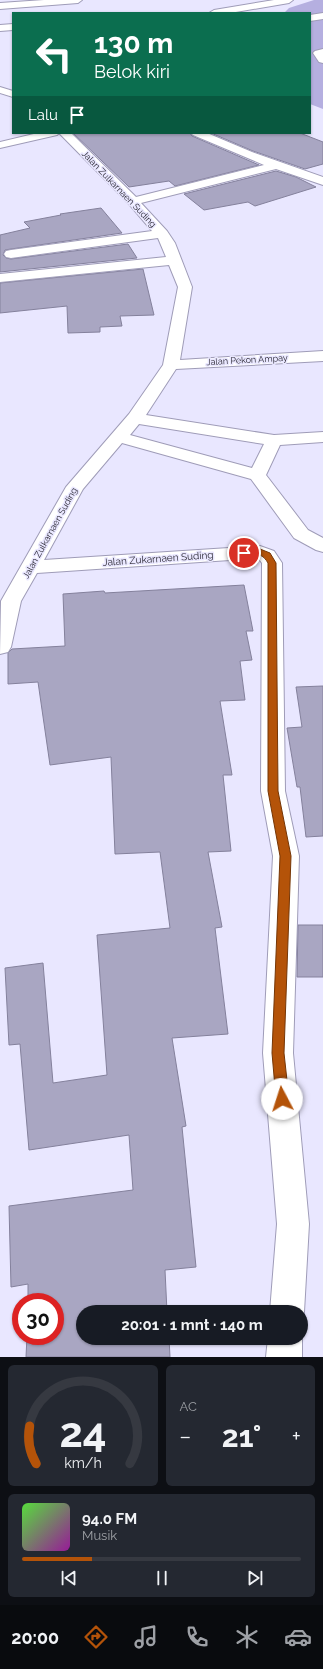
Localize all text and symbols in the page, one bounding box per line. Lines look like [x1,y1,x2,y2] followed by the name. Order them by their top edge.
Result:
[94,27,173,60] text: 130 m
[28,28,80,80] icon: left
[94,61,170,82] text: Belok kiri
[66,104,88,126] icon: arrive
[28,106,58,124] text: Lalu
[80,149,158,229] street label: Jalan Zulkarnaen Suding
[206,353,288,367] street label: Jalan Pekon Ampay
[21,486,79,580] street label: Jalan Zulkarnaen Suding
[227,536,261,570] pin
[233,542,255,564] icon: arrive
[102,549,214,568] street label: Jalan Zukarnaen Suding
[261,1078,303,1120] position arrow
[12,1293,64,1345] speed limit sign: 30
[121,1316,263,1334] text: 20:01 · 1 mnt · 140 m
[180,1399,197,1414] text: AC
[59,1407,106,1456] text: 24
[222,1419,261,1454] text: 21°
[180,1423,191,1449] text: −
[292,1423,301,1449] text: +
[64,1454,102,1470] text: km/h
[82,1510,137,1528] text: 94.0 FM
[82,1528,117,1543] text: Musik
[58,1567,80,1589] icon: previous
[151,1567,173,1589] icon: pause
[244,1567,266,1589] icon: next
[82,1623,110,1651] icon: directions
[132,1623,160,1651] icon: music
[183,1623,211,1651] icon: phone
[233,1623,261,1651] icon: climate
[284,1623,312,1651] icon: car
[11,1627,59,1648] text: 20:00

